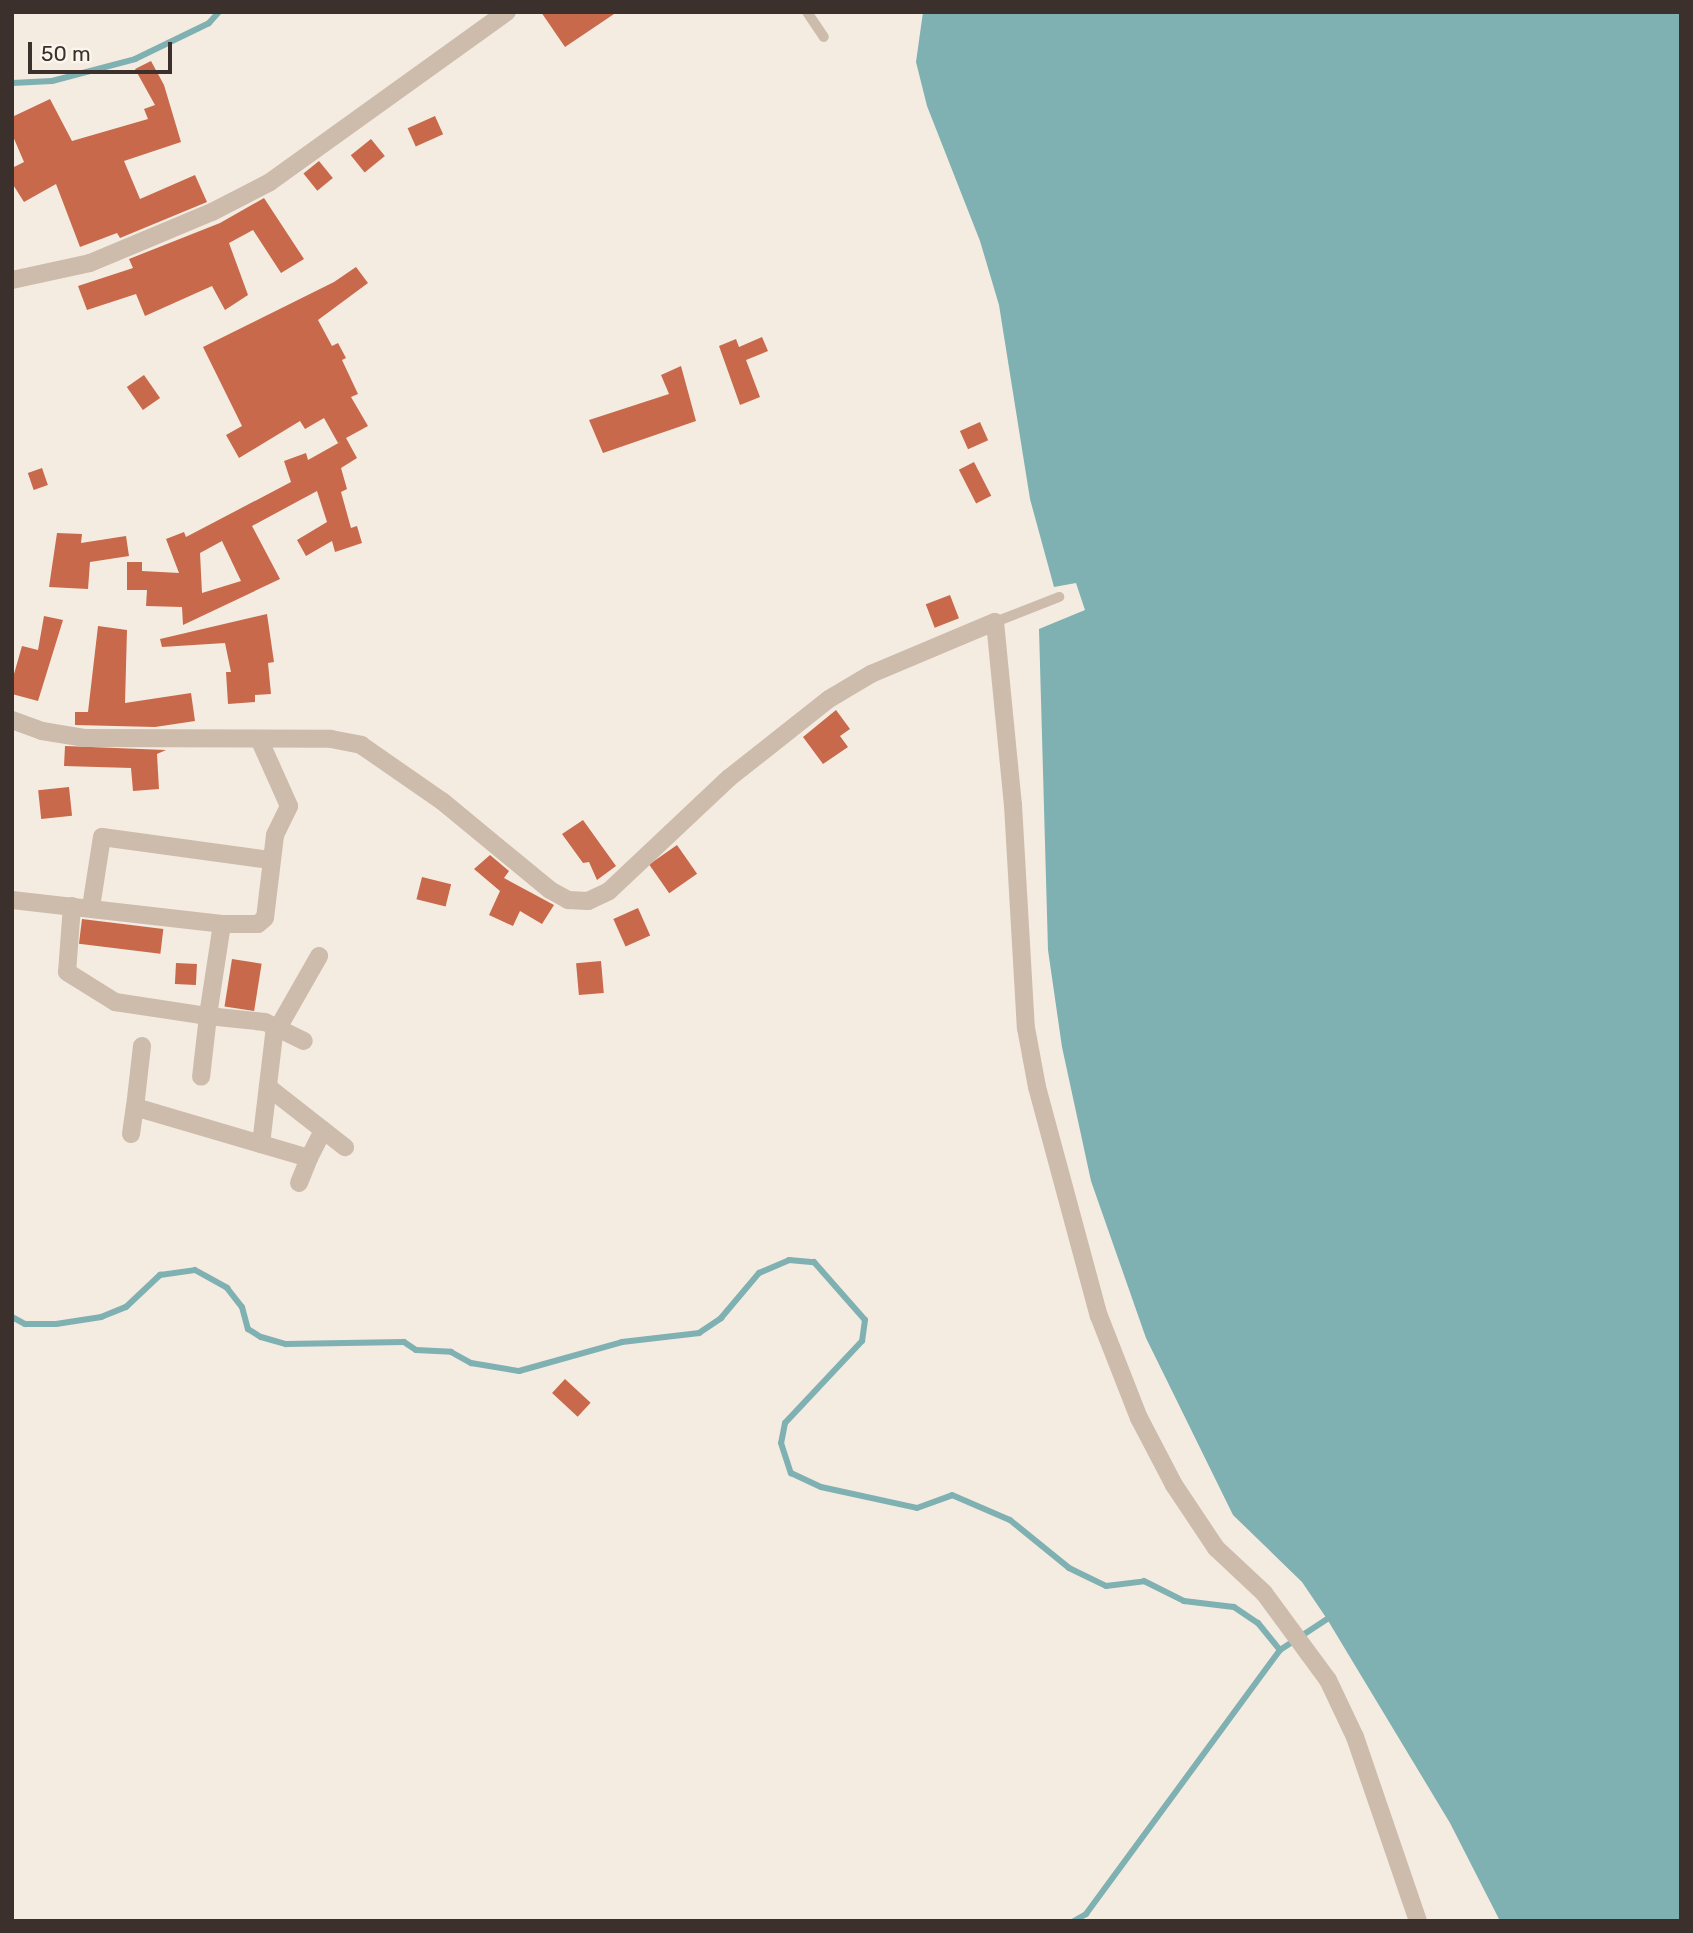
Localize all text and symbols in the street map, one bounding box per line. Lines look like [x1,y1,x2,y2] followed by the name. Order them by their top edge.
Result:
[32,28,175,72] scale bar
[41,41,91,66] text: 50 m

